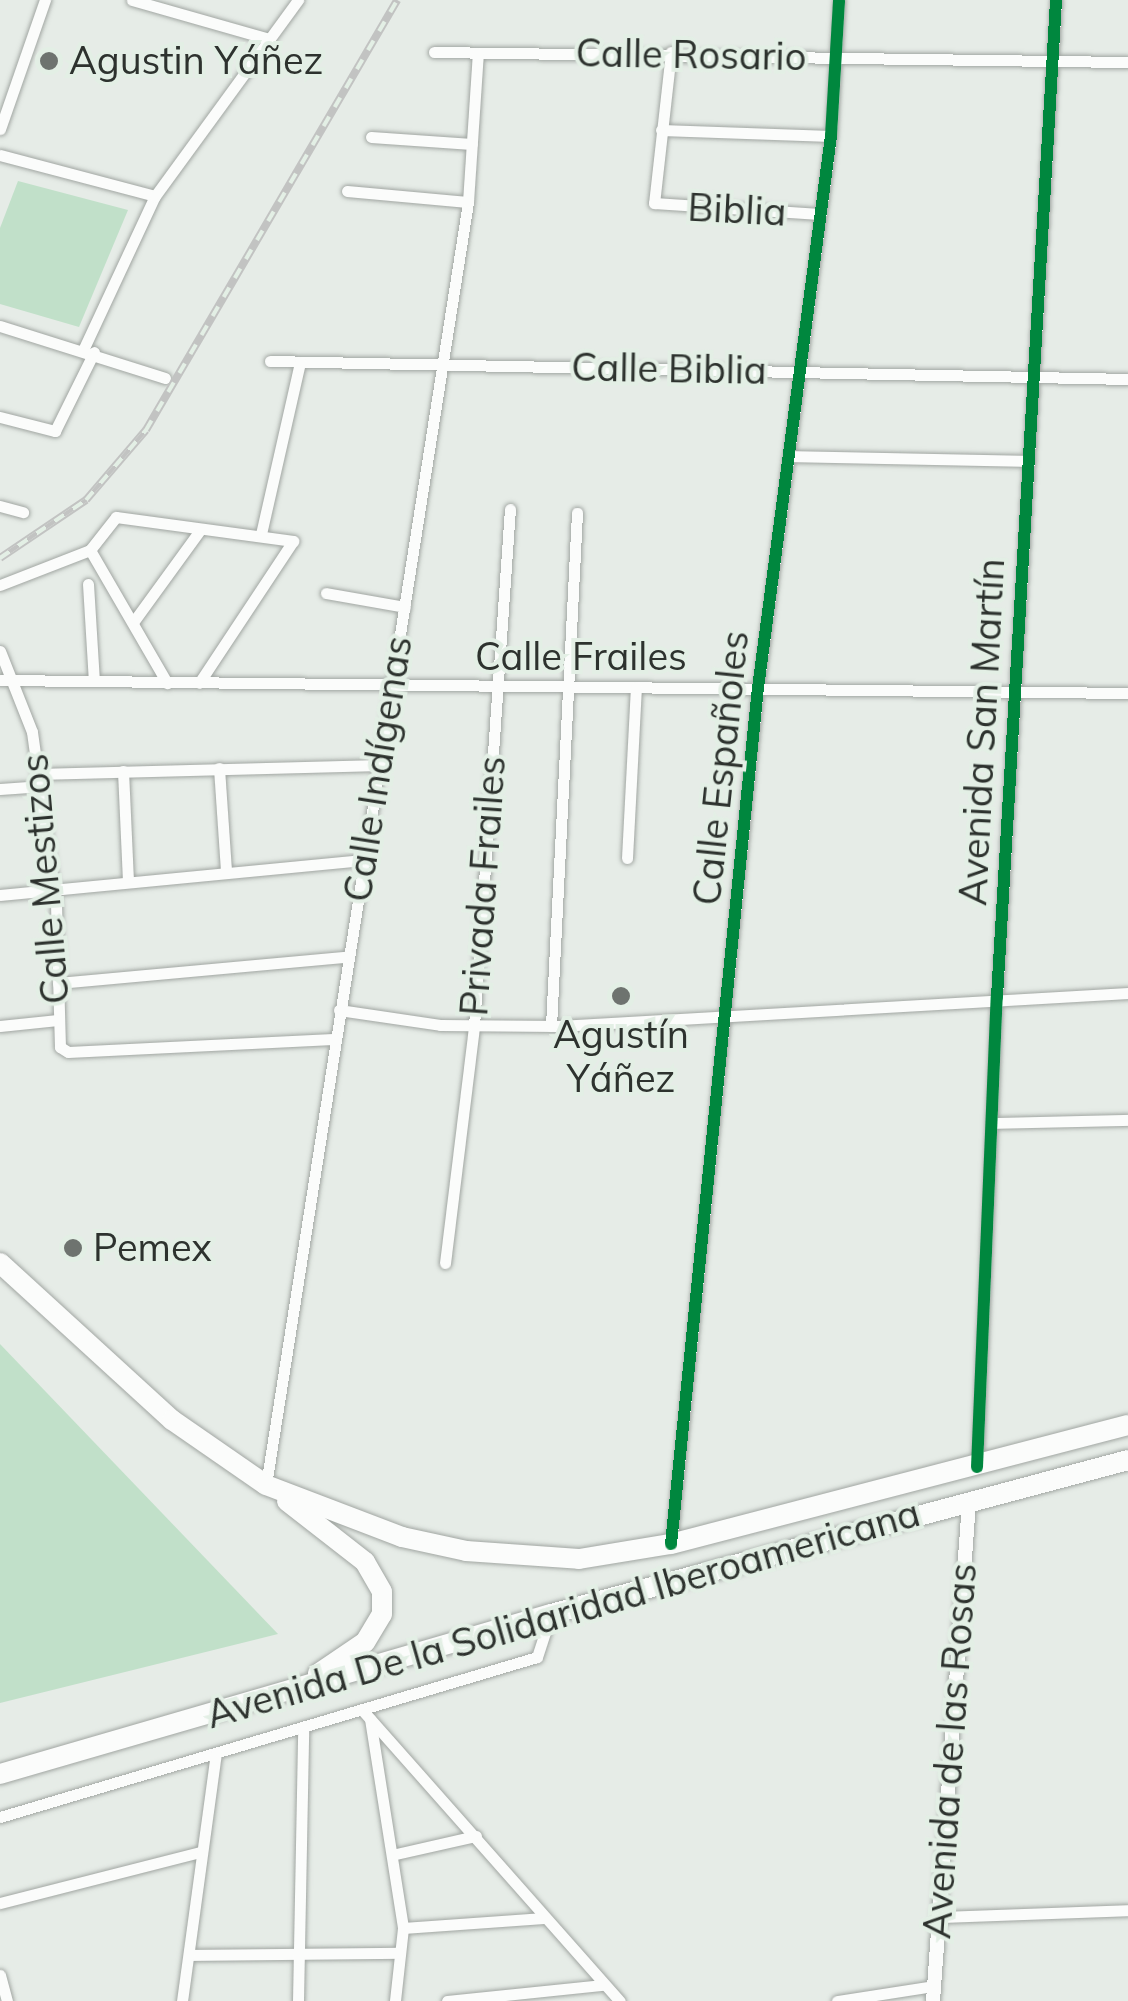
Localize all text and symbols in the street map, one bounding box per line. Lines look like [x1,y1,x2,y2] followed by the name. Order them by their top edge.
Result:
[575,30,807,80] street label: Calle Rosario
[69,38,323,84] place label: Agustin Yáñez
[38,50,60,72] marker: Agustin Yáñez
[687,185,787,235] street label: Biblia
[571,344,767,394] street label: Calle Biblia
[950,557,1014,907] street label: Avenida San Martín
[684,628,758,908] street label: Calle Españoles
[334,633,422,905] street label: Calle Indígenas
[475,634,687,680] street label: Calle Frailes
[11,752,79,1006] street label: Calle Mestizos
[451,755,515,1017] street label: Privada Frailes
[610,985,632,1007] marker: Agustín Yáñez
[553,1012,689,1102] place label: Agustín Yáñez
[93,1225,212,1271] place label: Pemex
[62,1237,84,1259] marker: Pemex
[201,1490,925,1738] street label: Avenida De la Solidaridad Iberoamericana
[914,1562,986,1940] street label: Avenida de las Rosas

